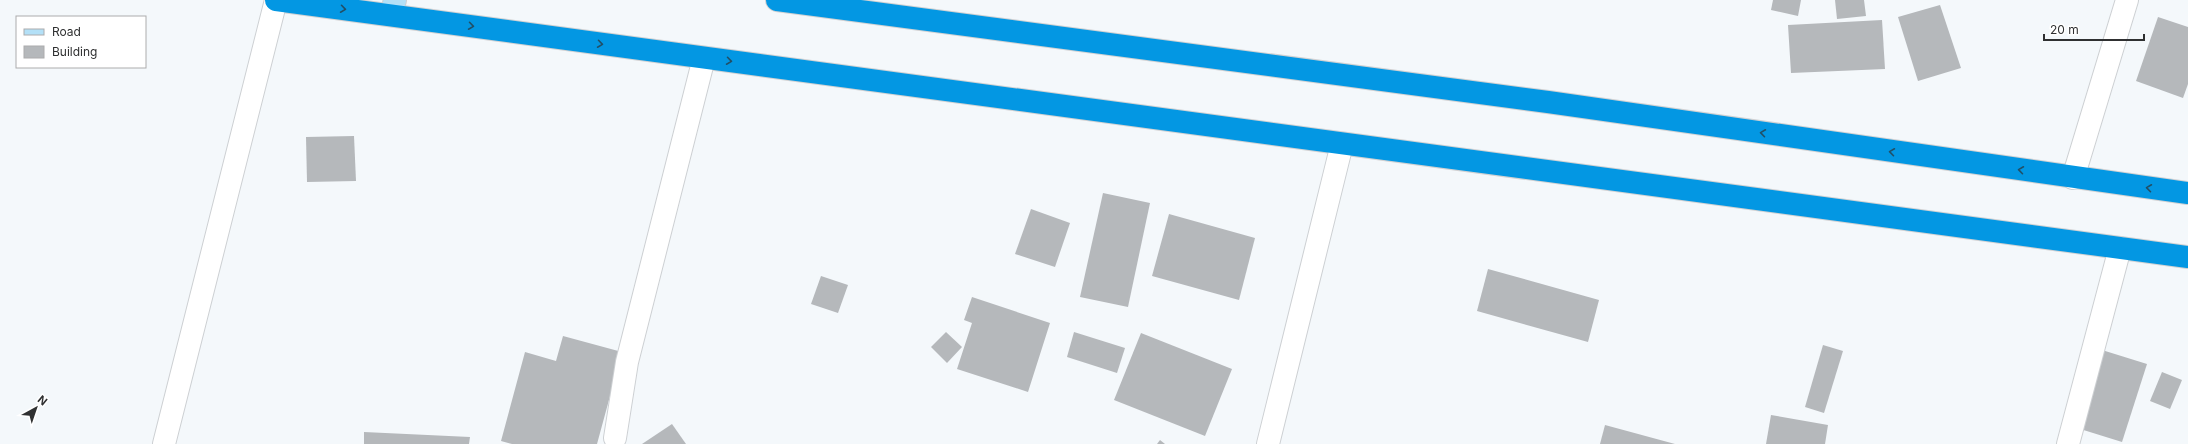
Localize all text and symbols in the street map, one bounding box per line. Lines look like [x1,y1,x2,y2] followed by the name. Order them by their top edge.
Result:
[339,4,346,13] one-way arrow
[16,16,146,68] legend
[2044,16,2144,42] scale bar
[468,21,474,30] one-way arrow
[2050,22,2079,37] text: 20 m
[52,24,81,39] text: Road
[597,39,603,48] one-way arrow
[52,44,97,59] text: Building
[726,56,732,65] one-way arrow
[1760,129,1766,138] one-way arrow
[1889,148,1895,157] one-way arrow
[2018,166,2024,175] one-way arrow
[2146,184,2152,193] one-way arrow
[16,388,56,428] north arrow
[35,392,50,408] text: N

